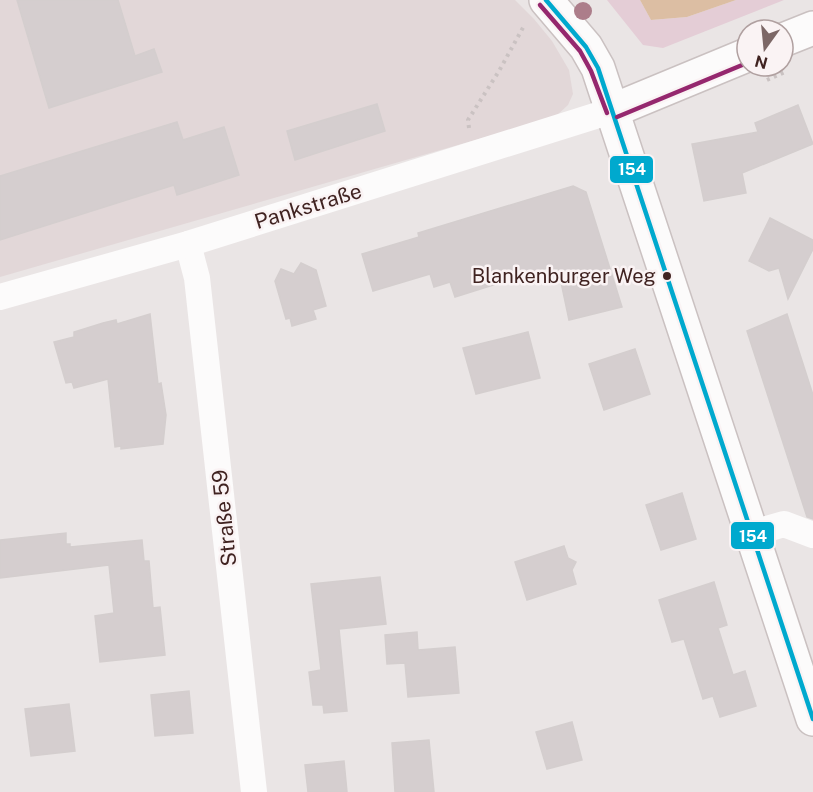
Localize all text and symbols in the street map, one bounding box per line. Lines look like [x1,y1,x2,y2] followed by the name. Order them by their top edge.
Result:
[735,18,795,78] north arrow
[753,51,770,73] text: N
[609,155,654,184] line badge: 154
[618,160,647,179] text: 154
[251,178,365,234] street label: Pankstraße
[472,264,656,288] place label: Blankenburger Weg
[661,270,673,282] marker: Blankenburger Weg
[206,468,242,568] street label: Straße 59
[730,521,775,550] line badge: 154
[739,527,768,546] text: 154

